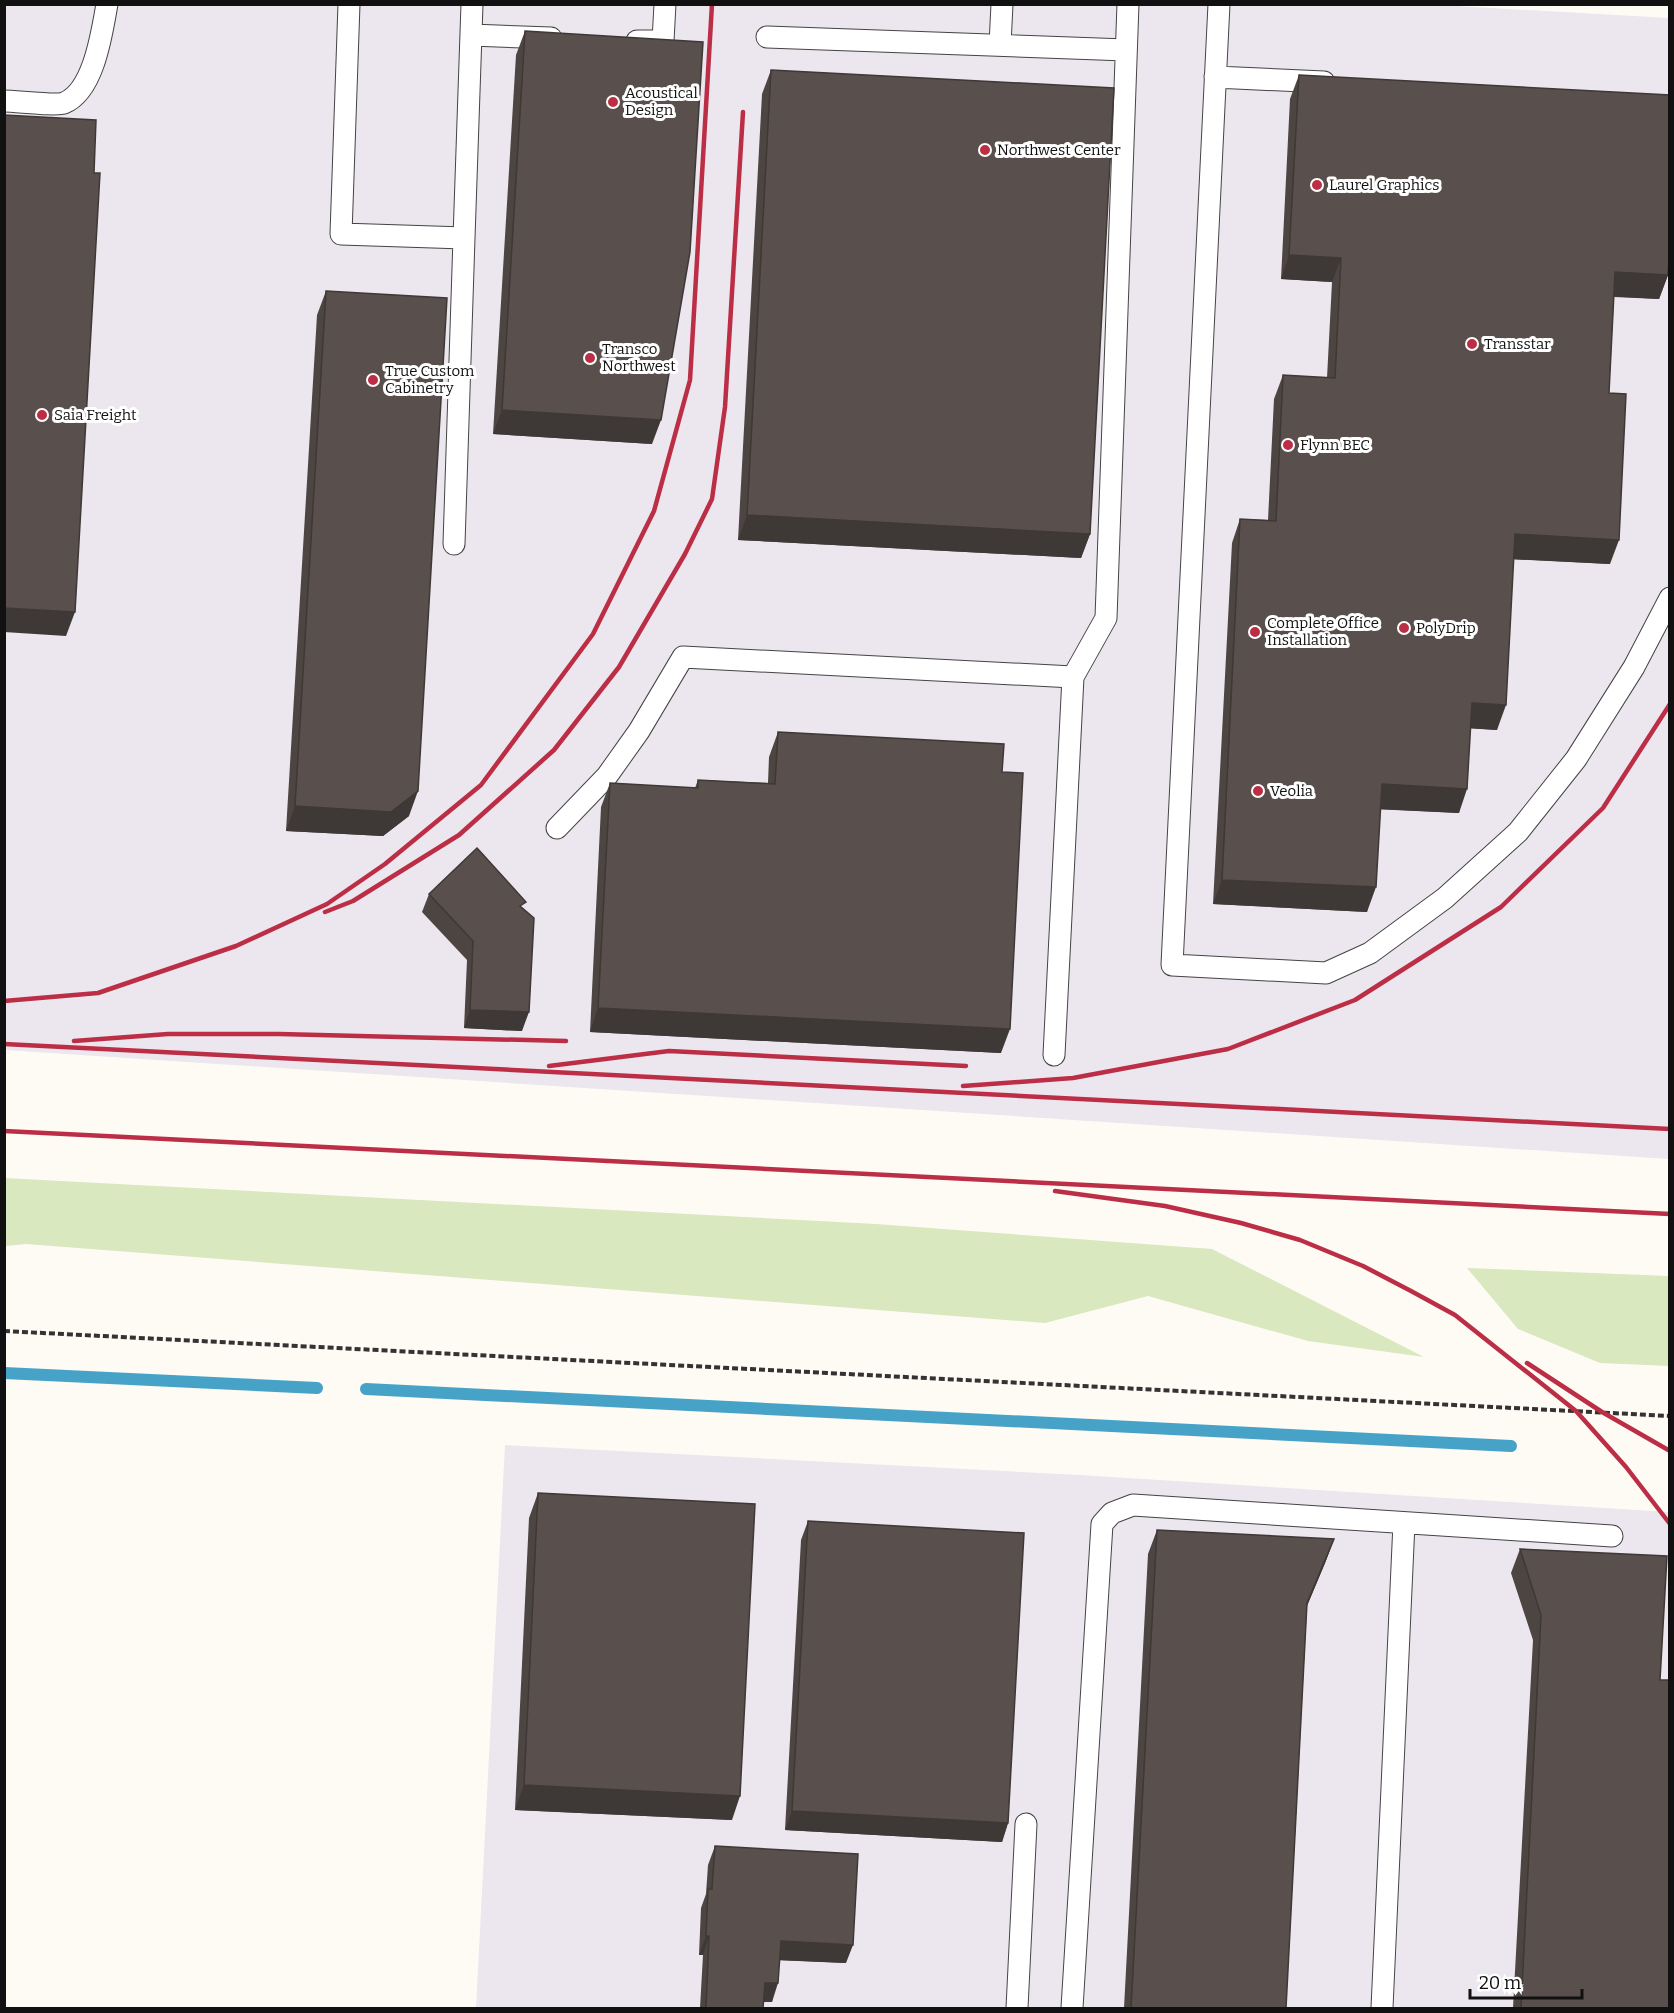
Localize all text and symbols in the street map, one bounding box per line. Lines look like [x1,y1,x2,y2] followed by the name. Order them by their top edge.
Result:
[625,84,698,119] place label: Acoustical Design
[606,95,620,109] marker: Acoustical Design
[997,141,1121,159] place label: Northwest Center
[978,143,992,157] marker: Northwest Center
[1329,176,1439,194] place label: Laurel Graphics
[1310,178,1324,192] marker: Laurel Graphics
[1484,335,1551,353] place label: Transstar
[1465,337,1479,351] marker: Transstar
[602,340,676,375] place label: Transco Northwest
[583,351,597,365] marker: Transco Northwest
[385,362,475,397] place label: True Custom Cabinetry
[366,373,380,387] marker: True Custom Cabinetry
[54,406,137,424] place label: Saia Freight
[35,408,49,422] marker: Saia Freight
[1300,436,1370,454] place label: Flynn BEC
[1281,438,1295,452] marker: Flynn BEC
[1267,614,1379,649] place label: Complete Office Installation
[1416,619,1476,637] place label: PolyDrip
[1397,621,1411,635] marker: PolyDrip
[1248,625,1262,639] marker: Complete Office Installation
[1270,782,1313,800] place label: Veolia
[1251,784,1265,798] marker: Veolia
[1470,1962,1582,2000] scale bar
[1479,1972,1521,1994] text: 20 m

